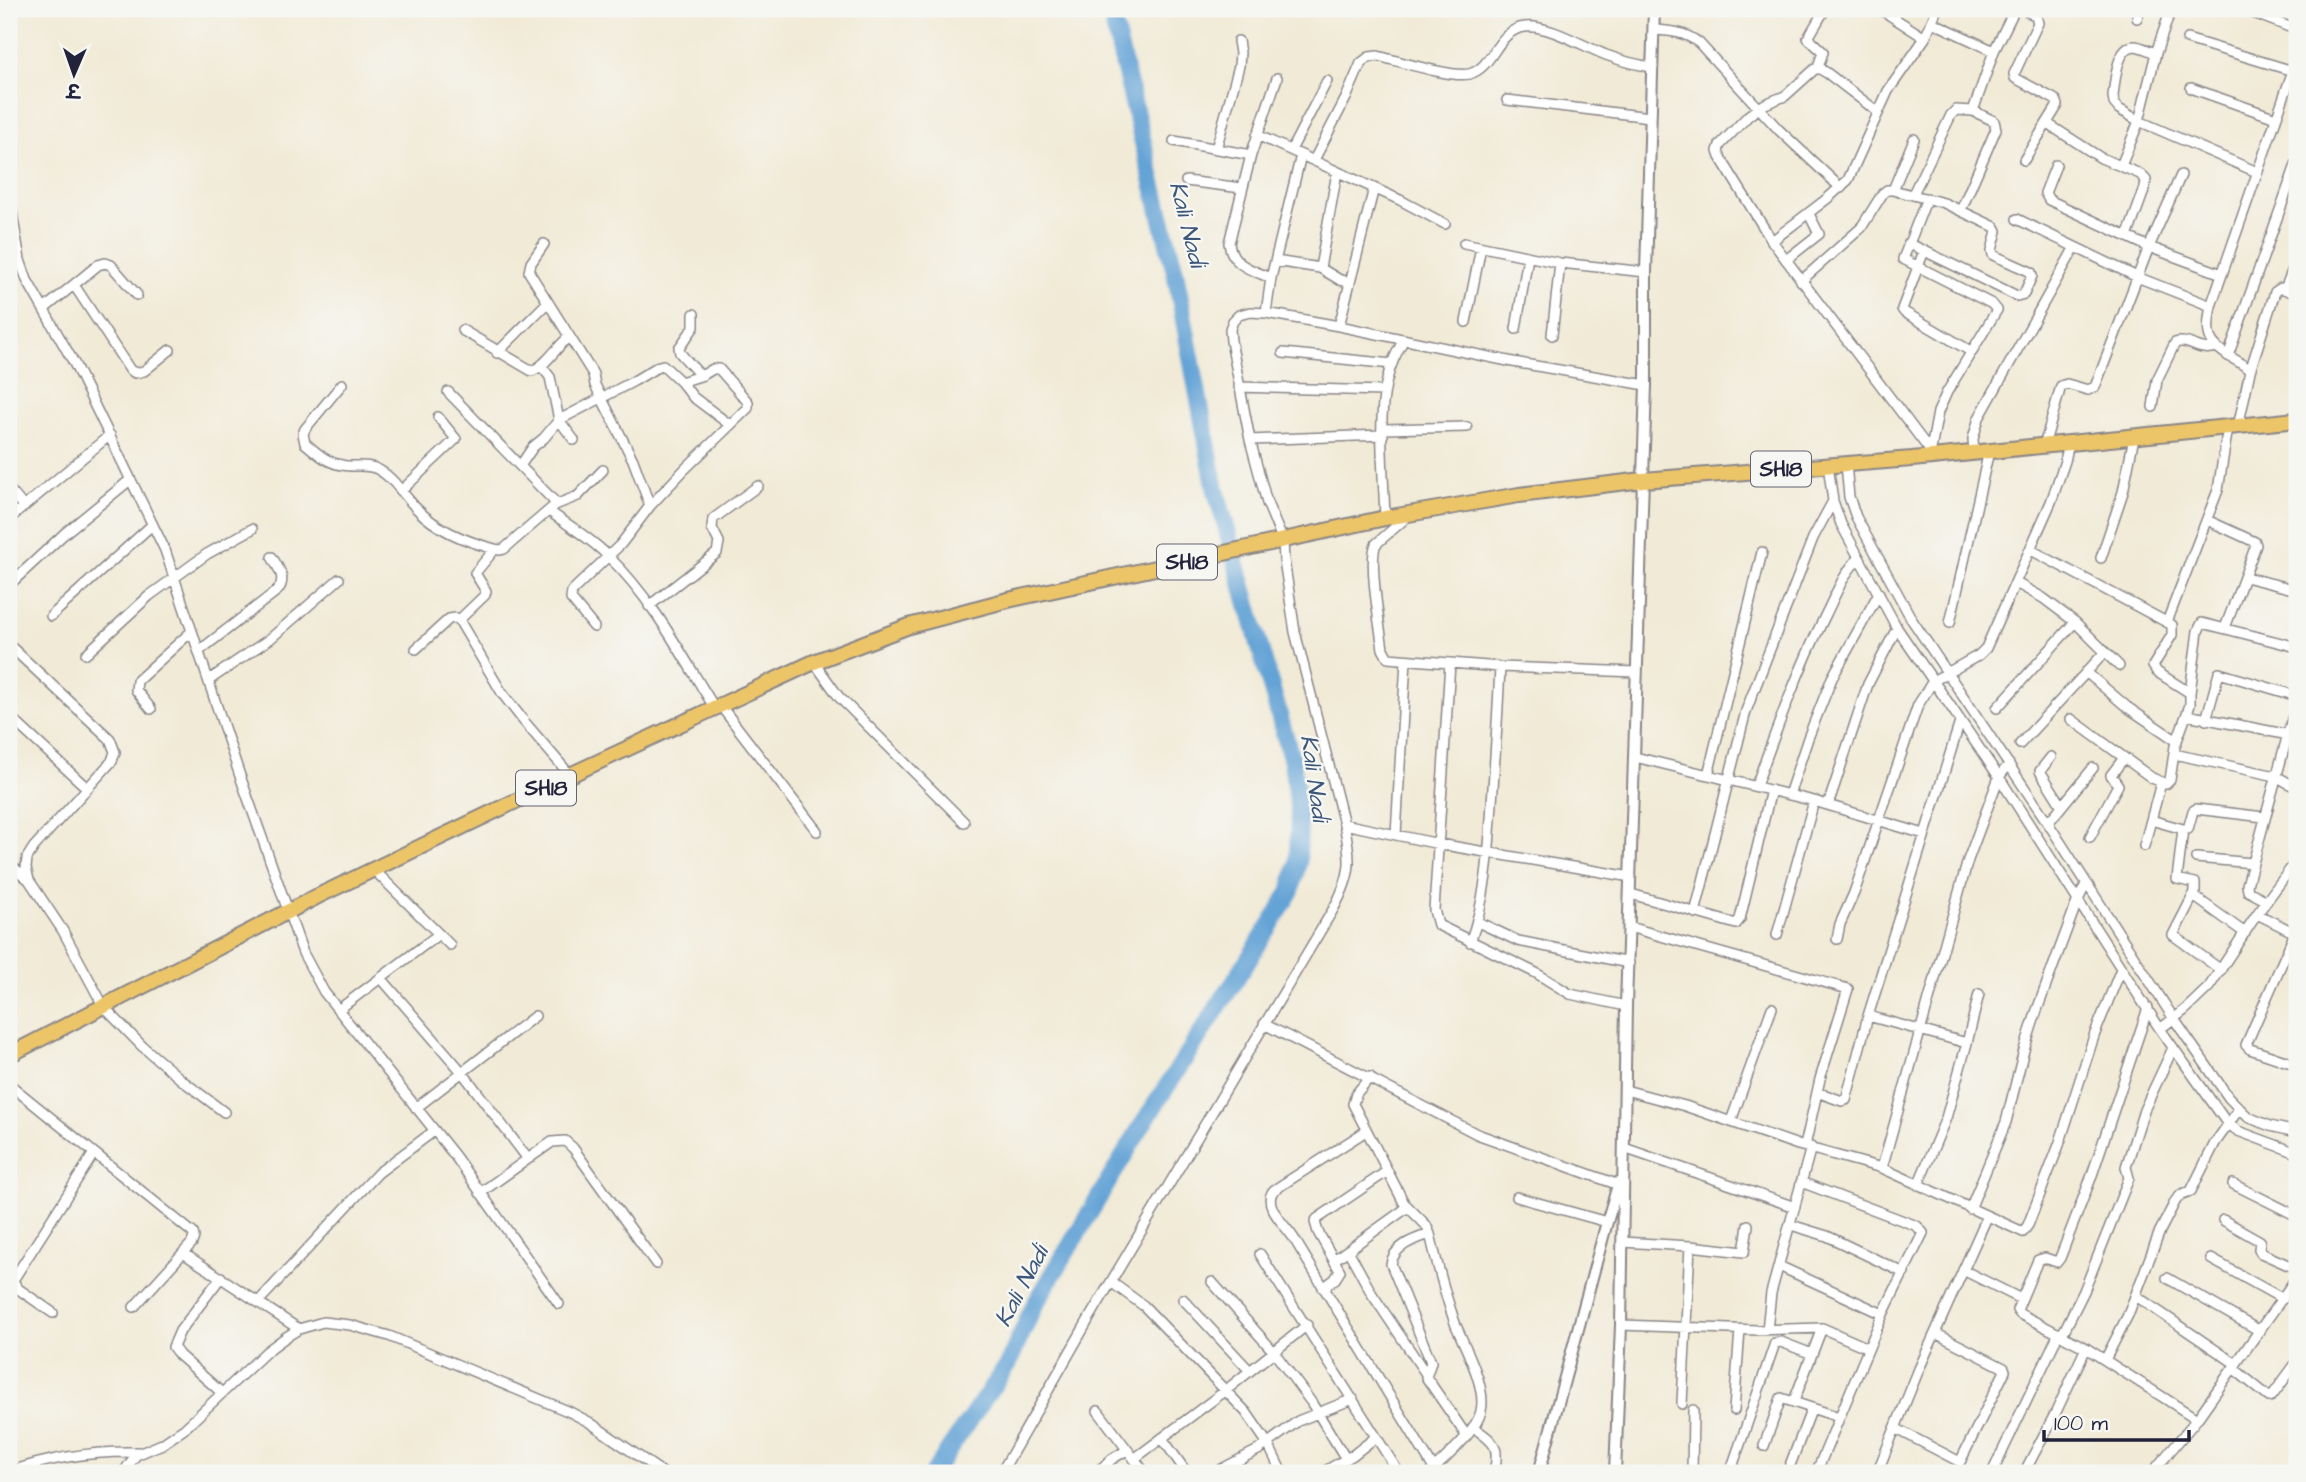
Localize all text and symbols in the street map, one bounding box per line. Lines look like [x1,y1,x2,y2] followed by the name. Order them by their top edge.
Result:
[38,38,108,108] north arrow
[64,76,82,103] text: उ
[1160,178,1215,274] water label: Kali Nadi
[1751,452,1811,486] road number: SH18
[1157,544,1217,580] road number: SH18
[1291,733,1337,827] water label: Kali Nadi
[516,770,576,806] road number: SH18
[986,1237,1059,1333] water label: Kali Nadi
[2044,1398,2189,1442] scale bar
[2054,1409,2109,1438] text: 100 m

